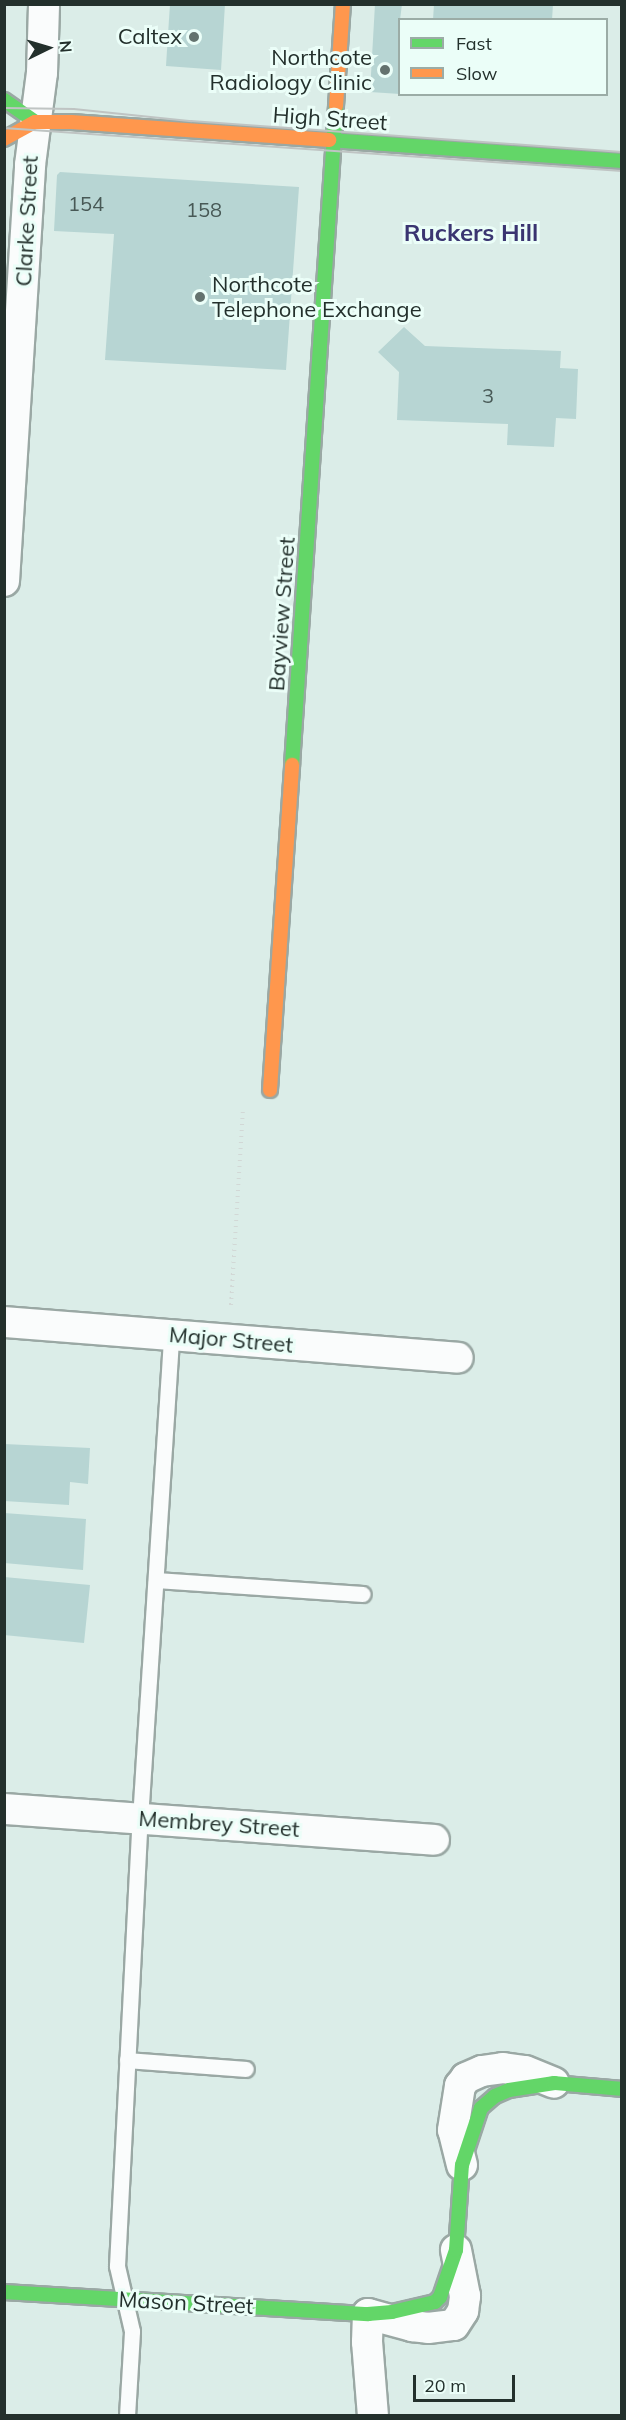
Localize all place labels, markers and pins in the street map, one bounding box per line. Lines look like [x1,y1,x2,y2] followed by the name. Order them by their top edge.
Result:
[118,24,182,50] place label: Caltex
[187,30,201,44] marker: Caltex
[210,44,372,96] place label: Northcote Radiology Clinic
[376,61,394,79] marker: Northcote Radiology Clinic
[212,271,422,322] place label: Northcote Telephone Exchange
[193,290,207,304] marker: Northcote Telephone Exchange

